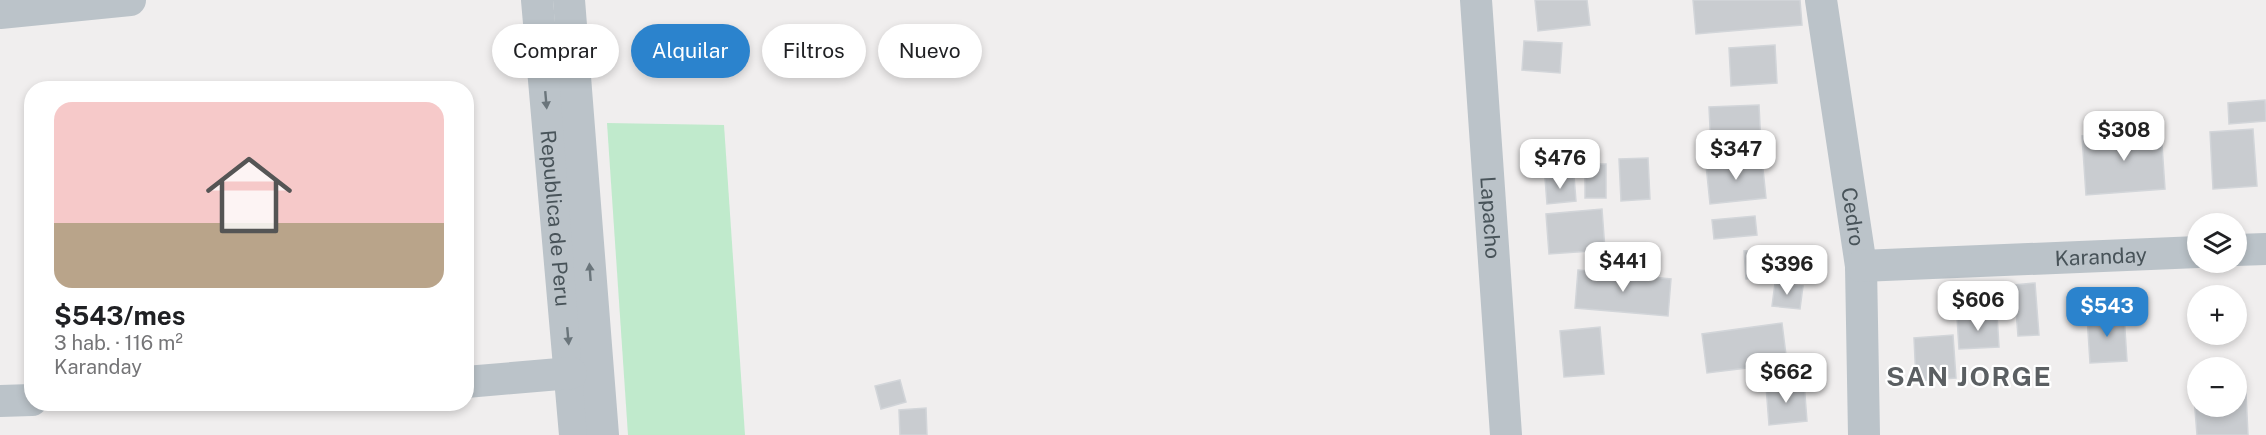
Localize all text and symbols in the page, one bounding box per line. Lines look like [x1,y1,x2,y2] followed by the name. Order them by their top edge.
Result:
[492,24,619,78] chip: Comprar
[631,24,750,78] chip: Alquilar
[762,24,866,78] chip: Filtros
[878,24,982,78] chip: Nuevo
[541,91,551,110] one-way arrow
[2088,111,2160,162] pin: $308
[2097,118,2151,142] text: $308
[536,129,576,308] street label: Republica de Peru
[1700,130,1772,181] pin: $347
[1710,137,1762,161] text: $347
[1524,139,1596,190] pin: $476
[195,141,303,249] icon: home
[1534,146,1586,170] text: $476
[1476,175,1506,260] street label: Lapacho
[1837,186,1870,248] street label: Cedro
[2187,213,2247,417] map controls
[2187,213,2247,273] button: layers
[1587,242,1659,293] pin: $441
[2054,242,2147,270] street label: Karanday
[1751,245,1823,296] pin: $396
[1599,249,1647,273] text: $441
[1760,252,1814,276] text: $396
[585,262,595,281] one-way arrow
[1942,281,2014,332] pin: $606
[2187,285,2247,345] button: +
[2071,287,2143,338] pin: $543
[1952,288,2004,312] text: $606
[2080,294,2134,318] text: $543
[54,300,185,331] text: $543/mes
[563,327,573,346] one-way arrow
[54,331,183,355] text: 3 hab. · 116 m²
[1750,353,1822,404] pin: $662
[54,355,142,379] text: Karanday
[2187,357,2247,417] button: −
[1760,360,1812,384] text: $662
[1886,360,2052,392] district label: SAN JORGE

